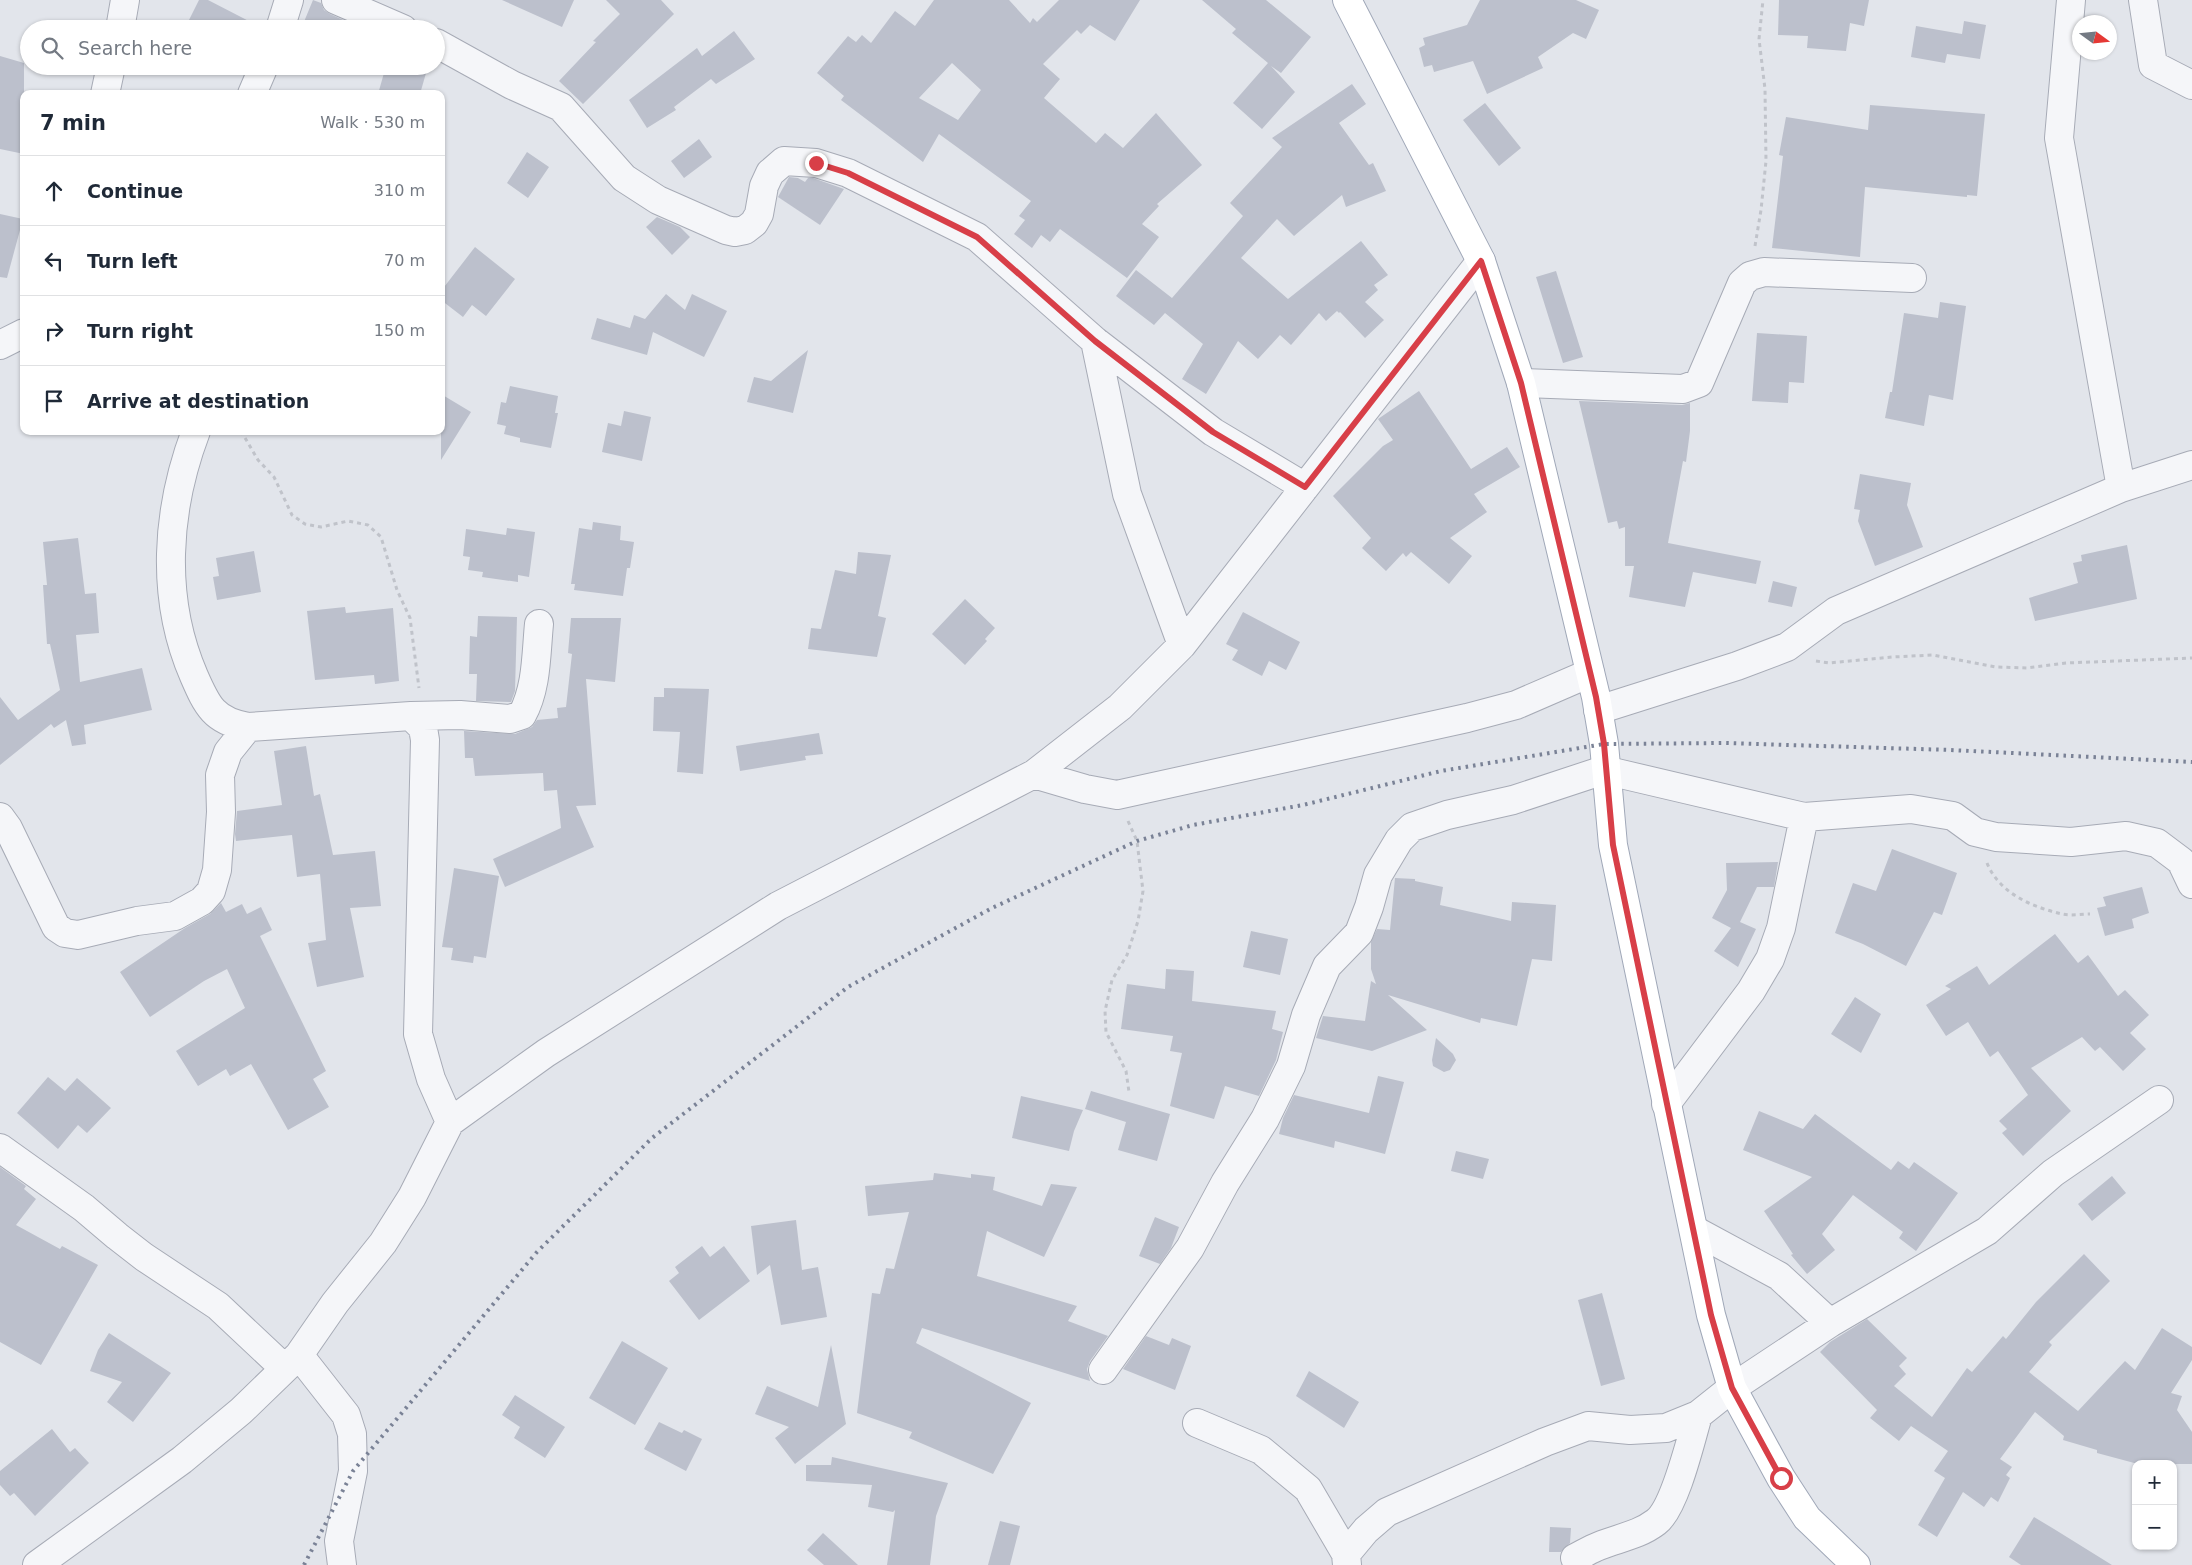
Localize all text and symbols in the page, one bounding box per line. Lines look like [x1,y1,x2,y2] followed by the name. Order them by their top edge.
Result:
[2072,15,2117,60] north arrow
[20,20,445,75] search box
[38,34,66,62] icon: search
[78,37,192,59] text: Search here
[40,111,106,135] text: 7 min
[320,113,425,132] text: Walk · 530 m
[805,152,828,175] route end
[40,177,68,205] icon: ahead
[87,180,183,202] text: Continue
[374,181,425,200] text: 310 m
[40,247,68,275] icon: left
[87,250,178,272] text: Turn left
[384,251,425,270] text: 70 m
[40,317,68,345] icon: right
[87,320,193,342] text: Turn right
[374,321,425,340] text: 150 m
[40,387,68,415] icon: arrive
[87,390,309,412] text: Arrive at destination
[2132,1460,2177,1550] map controls
[2132,1460,2177,1505] button: +
[1770,1467,1793,1490] route start
[2132,1505,2177,1550] button: −

